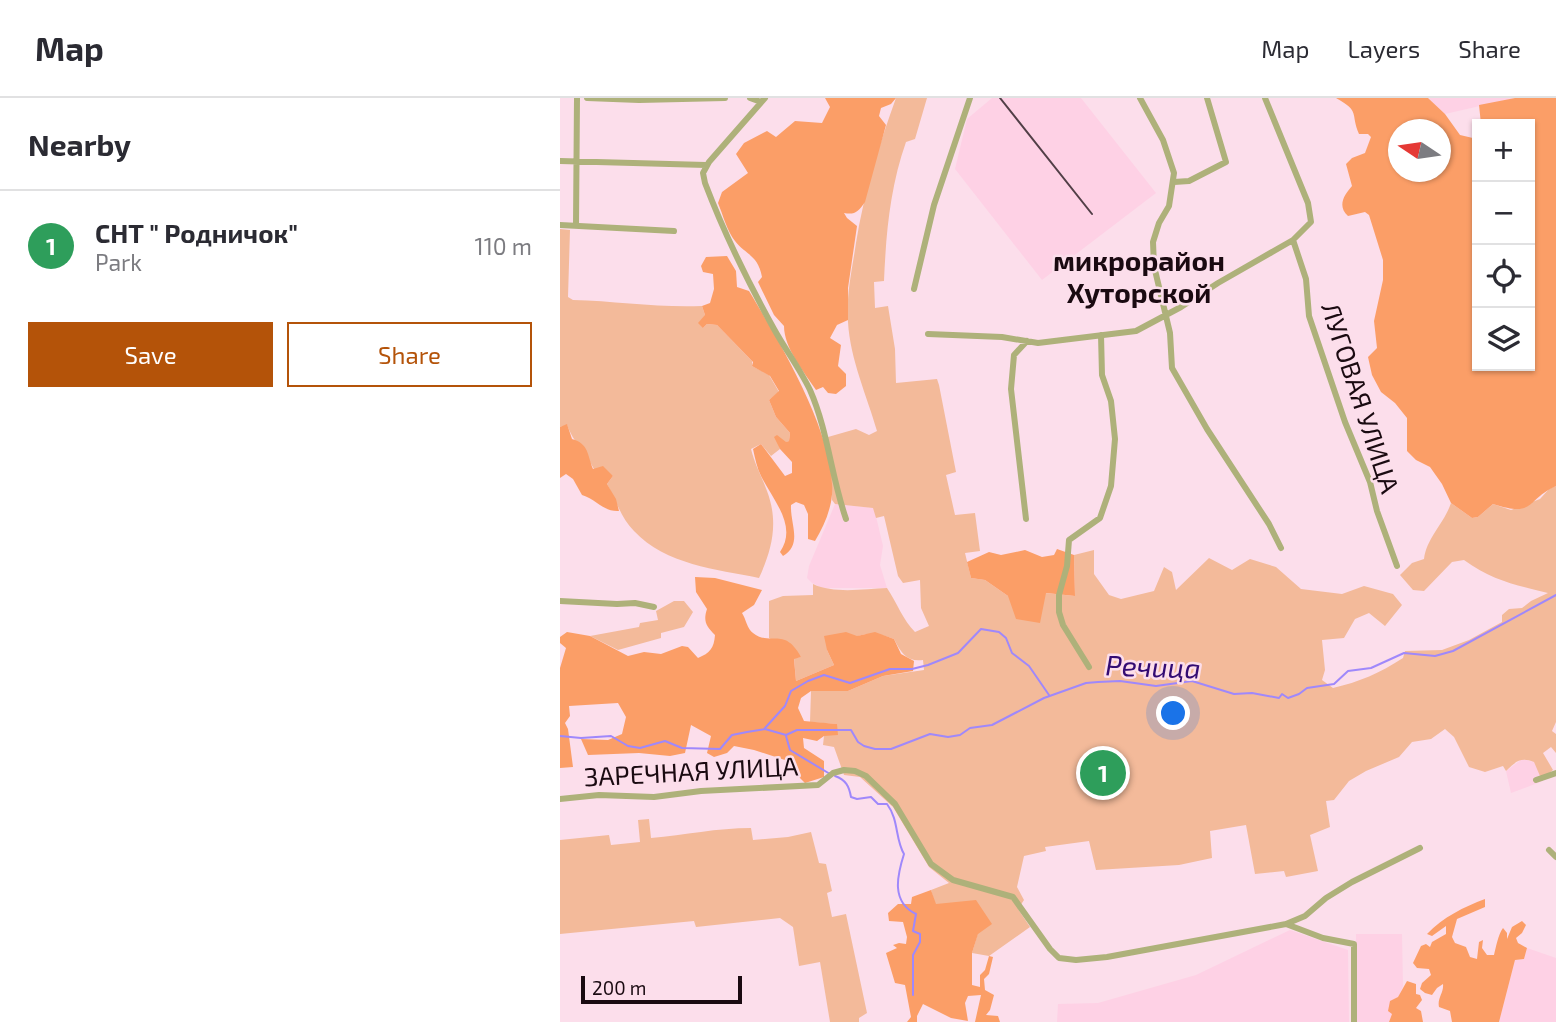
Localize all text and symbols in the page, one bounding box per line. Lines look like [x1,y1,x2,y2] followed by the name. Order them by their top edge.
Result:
[35,28,104,68] text: Map
[1261,34,1309,63] text: Map
[1347,34,1420,63] text: Layers
[1458,34,1521,63] text: Share
[1388,119,1451,182] north arrow
[1472,119,1535,371] map controls
[1472,119,1535,182] button: +
[28,126,131,162] text: Nearby
[1472,182,1535,245] button: −
[95,217,298,248] text: СНТ " Родничок"
[46,232,56,260] text: 1
[475,232,532,260] text: 110 m
[1053,243,1225,309] district label: микрорайон Хуторской
[1472,245,1535,308] button: locate
[95,248,142,276] text: Park
[1316,298,1407,497] street label: ЛУГОВАЯ УЛИЦА
[1472,308,1535,371] button: layers
[28,322,273,387] button: Save
[287,322,532,387] button: Share
[1105,647,1201,685] water label: Речица
[1156,696,1190,730] your location
[1080,747,1126,799] pin: 1
[583,749,799,792] street label: ЗАРЕЧНАЯ УЛИЦА
[581,973,742,1005] scale bar
[592,976,646,999] text: 200 m

